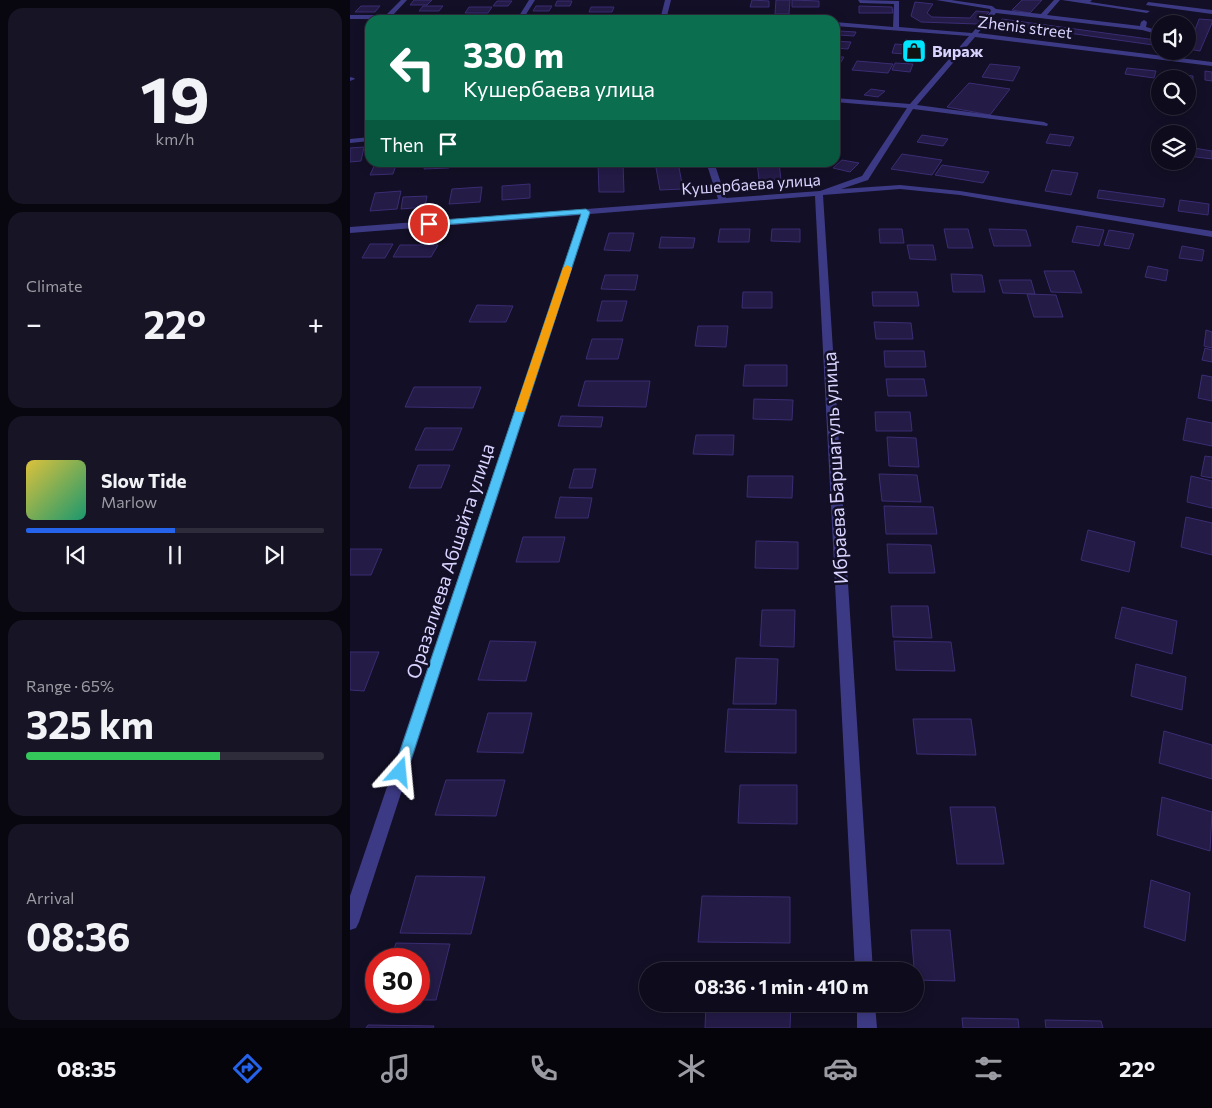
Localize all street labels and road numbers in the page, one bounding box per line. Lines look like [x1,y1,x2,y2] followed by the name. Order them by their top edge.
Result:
[977,11,1074,42] street label: Zhenis street
[681,169,821,198] street label: Кушербаева улица
[817,351,852,585] street label: Ибраева Баршагуль улица
[401,440,498,681] street label: Оразалиева Абшайта улица

